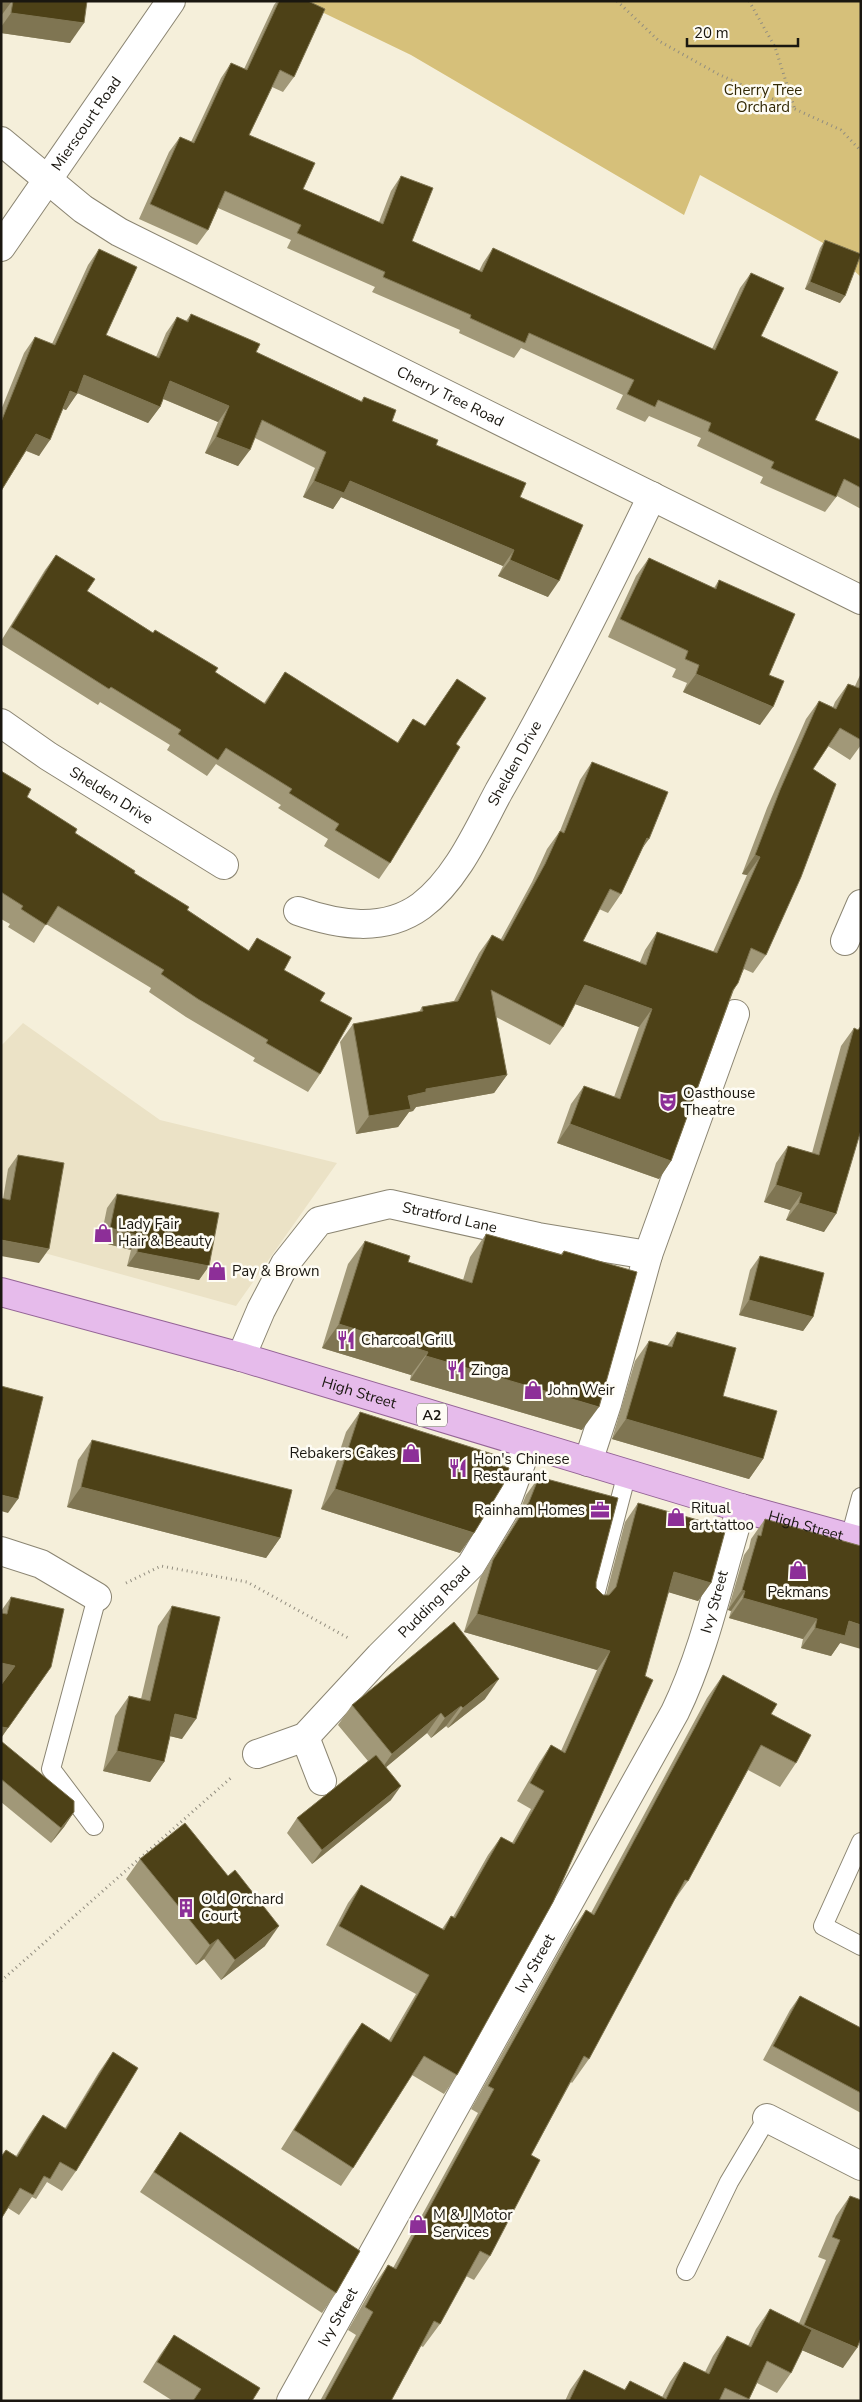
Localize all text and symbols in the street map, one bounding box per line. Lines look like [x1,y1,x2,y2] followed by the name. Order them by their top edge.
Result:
[687,15,798,47] scale bar
[694,23,729,43] text: 20 m
[47,73,126,175] street label: Mierscourt Road
[724,80,802,117] park label: Cherry Tree Orchard
[393,361,507,431] street label: Cherry Tree Road
[483,717,546,809] street label: Shelden Drive
[66,762,157,829] street label: Shelden Drive
[683,1083,755,1120] place label: Oasthouse Theatre
[657,1091,679,1113] theatre icon: Oasthouse Theatre
[400,1197,499,1238] street label: Stratford Lane
[118,1214,212,1251] place label: Lady Fair Hair & Beauty
[92,1222,114,1244] shop icon: Lady Fair Hair & Beauty
[206,1260,228,1282] shop icon: Pay & Brown
[232,1261,320,1281] place label: Pay & Brown
[335,1329,357,1351] restaurant icon: Charcoal Grill
[361,1330,453,1350] place label: Charcoal Grill
[445,1359,467,1381] restaurant icon: Zinga
[471,1360,509,1380] place label: Zinga
[319,1372,400,1414] street label: High Street
[522,1379,544,1401] shop icon: John Weir
[547,1380,615,1400] place label: John Weir
[417,1404,447,1426] road number: A2
[400,1442,422,1464] shop icon: Rebakers Cakes
[290,1443,396,1463] place label: Rebakers Cakes
[473,1449,569,1486] place label: Hon's Chinese Restaurant
[447,1457,469,1479] restaurant icon: Hon's Chinese Restaurant
[691,1498,754,1535] place label: Ritual art tattoo
[589,1499,611,1521] office icon: Rainham Homes
[474,1500,585,1520] place label: Rainham Homes
[665,1506,687,1528] shop icon: Ritual art tattoo
[766,1506,846,1546] street label: High Street
[787,1559,809,1581] shop icon: Pekmans
[394,1561,475,1642] street label: Pudding Road
[696,1567,733,1636] street label: Ivy Street
[767,1582,829,1602] place label: Pekmans
[201,1889,284,1926] place label: Old Orchard Court
[175,1897,197,1919] building icon: Old Orchard Court
[510,1930,560,1996] street label: Ivy Street
[433,2205,513,2242] place label: M & J Motor Services
[407,2213,429,2235] shop icon: M & J Motor Services
[313,2283,363,2350] street label: Ivy Street

